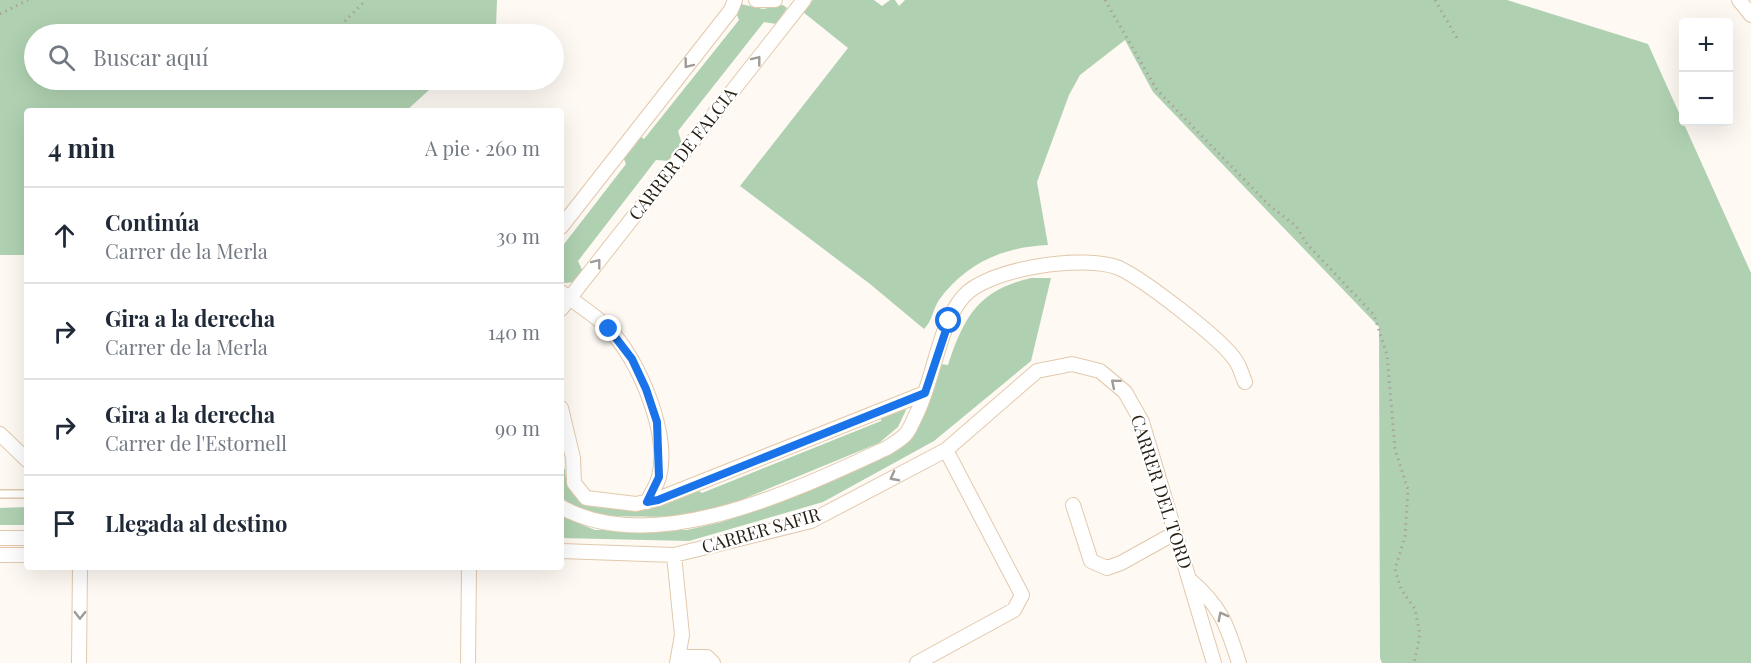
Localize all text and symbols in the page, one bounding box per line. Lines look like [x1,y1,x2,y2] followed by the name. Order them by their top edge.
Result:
[1679,18,1733,126] map controls
[1679,18,1733,72] button: +
[24,24,564,90] search box
[45,41,78,74] icon: search
[93,42,208,72] text: Buscar aquí
[750,56,761,67] one-way arrow
[685,57,696,68] one-way arrow
[1679,72,1733,126] button: −
[623,81,742,225] street label: CARRER DE FALCIA
[48,130,115,165] text: 4 min
[425,134,540,161] text: A pie · 260 m
[105,207,199,237] text: Continúa
[48,219,81,252] icon: ahead
[496,222,540,249] text: 30 m
[105,237,268,264] text: Carrer de la Merla
[590,259,601,270] one-way arrow
[105,303,275,333] text: Gira a la derecha
[935,307,961,333] route start
[48,315,81,348] icon: right
[595,315,621,341] route end
[488,318,540,345] text: 140 m
[105,333,268,360] text: Carrer de la Merla
[1111,380,1122,391] one-way arrow
[105,399,275,429] text: Gira a la derecha
[48,411,81,444] icon: right
[1126,411,1198,572] street label: CARRER DEL TORD
[495,414,540,441] text: 90 m
[105,429,287,456] text: Carrer de l'Estornell
[890,470,900,481] one-way arrow
[699,502,823,558] street label: CARRER SAFIR
[48,507,81,540] icon: arrive
[105,508,287,538] text: Llegada al destino
[74,611,86,620] one-way arrow
[1218,611,1229,622] one-way arrow

